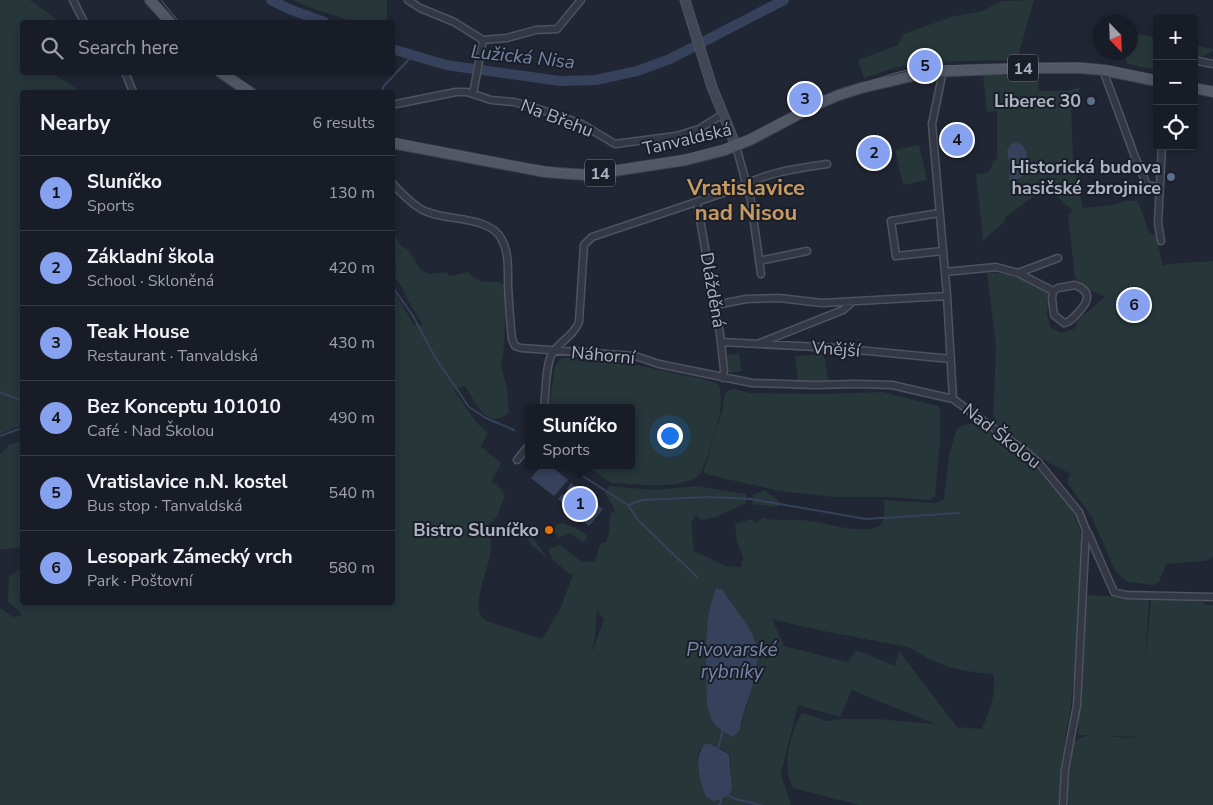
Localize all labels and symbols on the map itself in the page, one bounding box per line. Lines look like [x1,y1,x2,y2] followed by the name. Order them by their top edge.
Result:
[1093,15,1138,60] north arrow
[469,39,576,75] water label: Lužická Nisa
[909,47,941,85] pin: 5
[1008,54,1038,82] road number: 14
[789,80,821,118] pin: 3
[994,89,1081,113] place label: Liberec 30
[517,93,597,143] street label: Na Břehu
[1085,95,1097,107] marker: Liberec 30
[640,117,734,161] street label: Tanvaldská
[941,121,973,159] pin: 4
[858,134,890,172] pin: 2
[1011,155,1161,200] place label: Historická budova hasičské zbrojnice
[585,160,615,187] road number: 14
[1165,171,1177,183] marker: Historická budova hasičské zbrojnice
[686,173,805,228] district label: Vratislavice nad Nisou
[695,250,731,330] street label: Dlážděná
[1118,286,1150,324] pin: 6
[810,335,862,363] street label: Vnější
[570,340,637,370] street label: Náhorní
[958,398,1046,474] street label: Nad Školou
[657,423,683,449] your location
[564,485,596,523] pin: 1
[413,518,539,542] place label: Bistro Sluníčko
[543,524,555,536] marker: Bistro Sluníčko
[686,637,778,685] water label: Pivovarské rybníky

